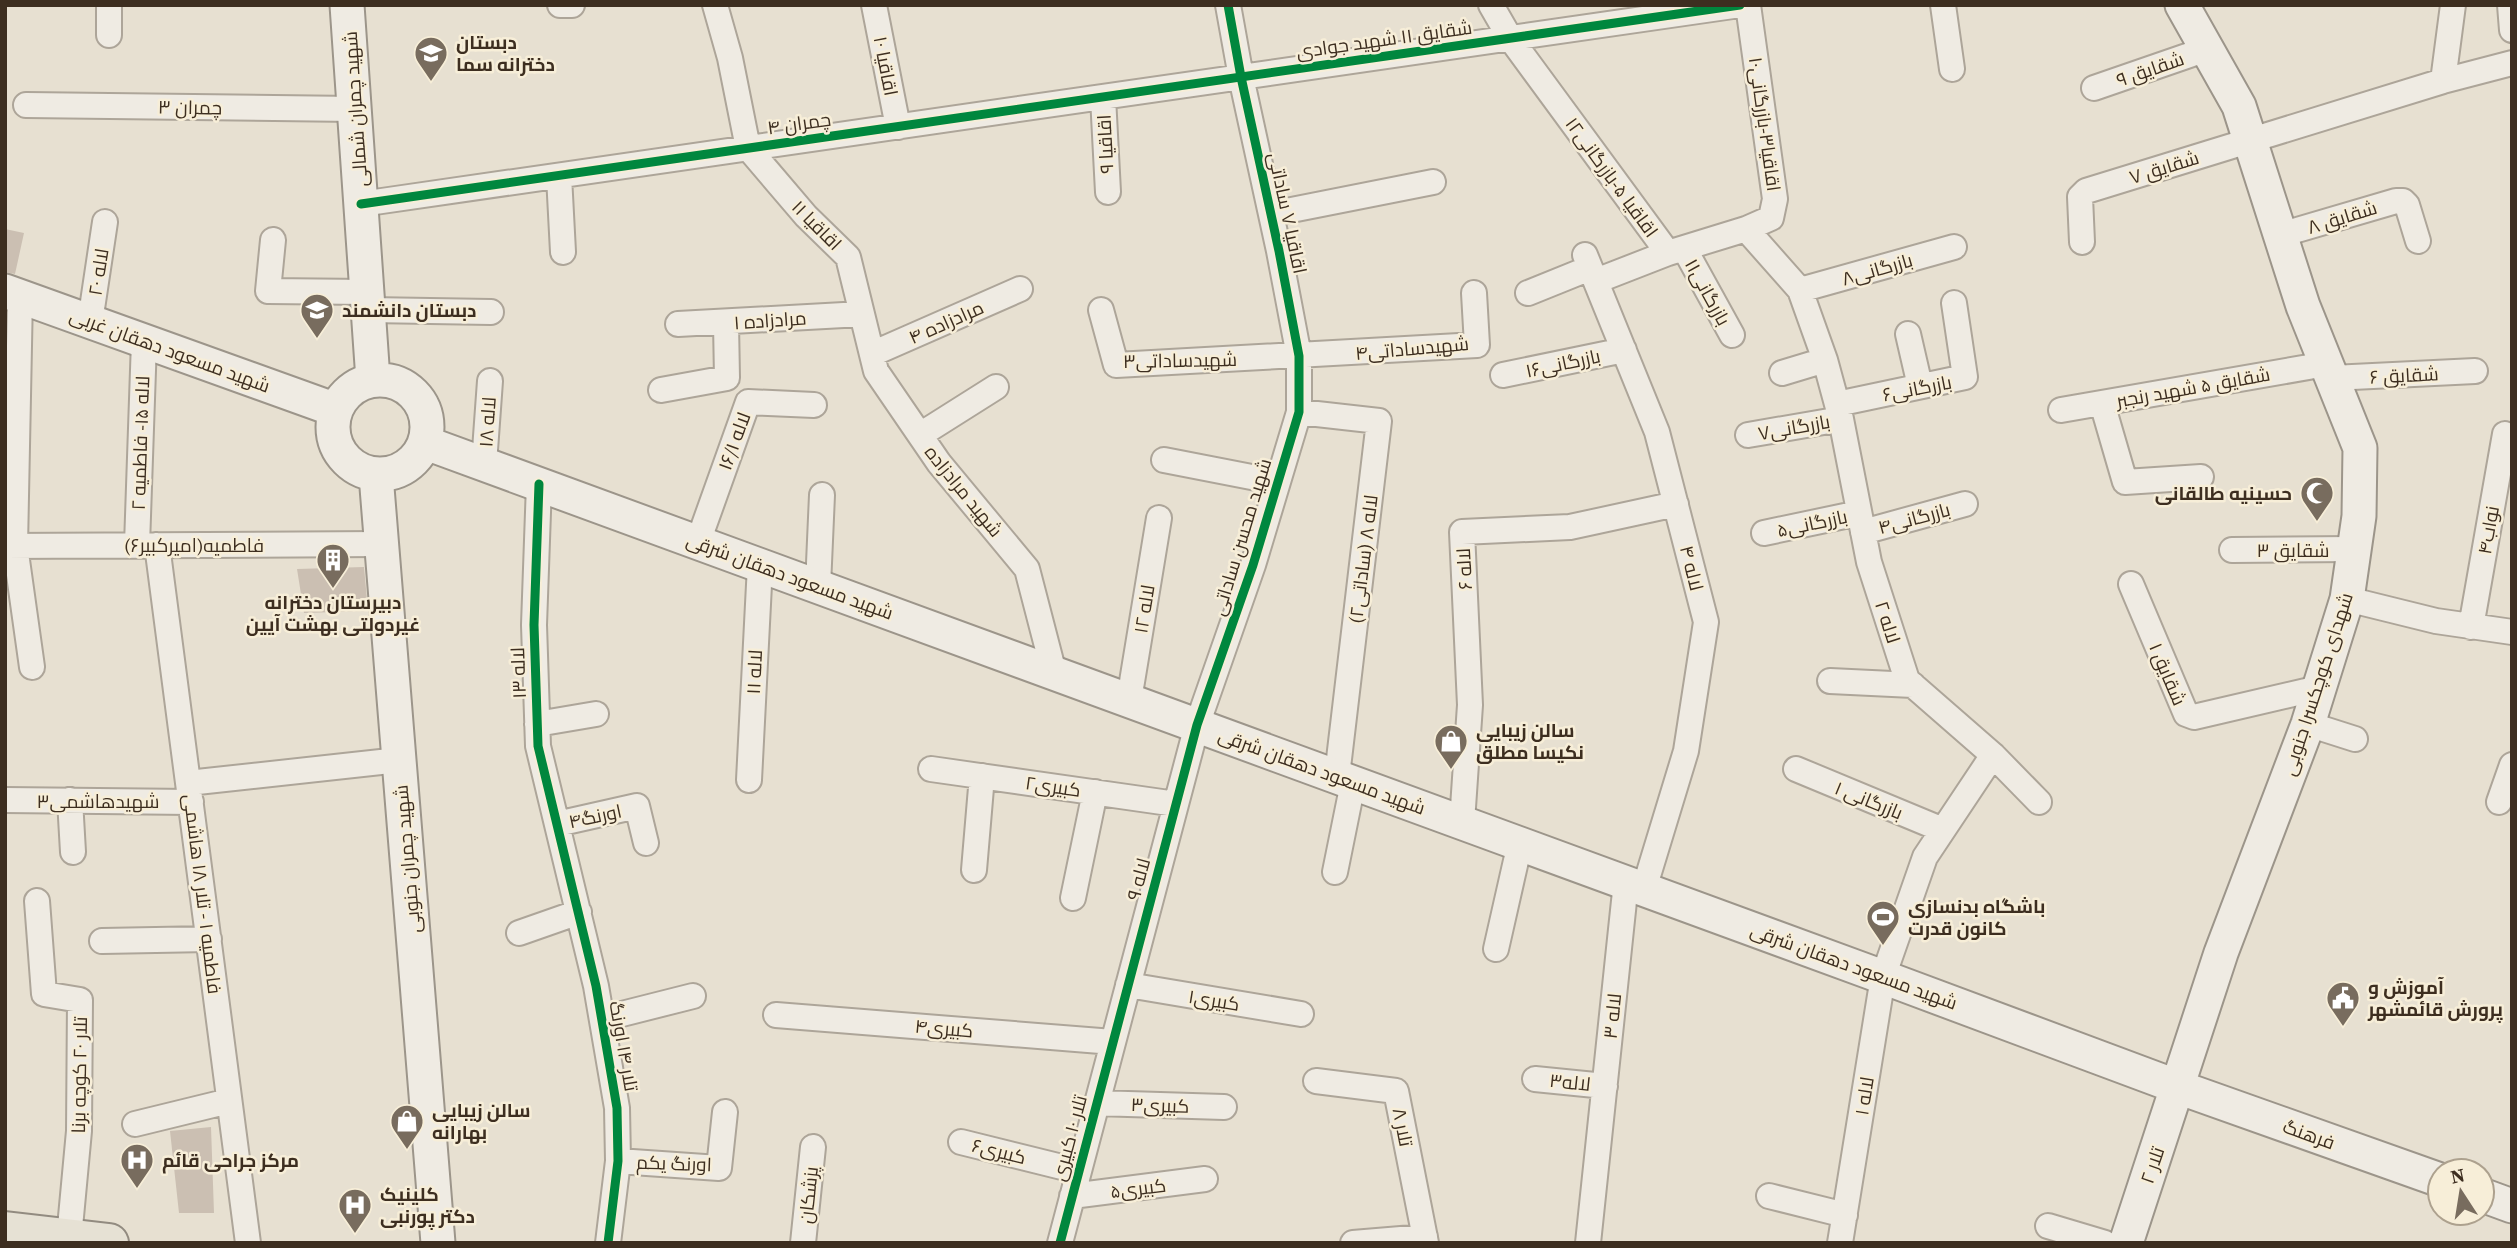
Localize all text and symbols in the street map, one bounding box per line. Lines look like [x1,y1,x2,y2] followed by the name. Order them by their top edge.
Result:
[1294,14,1474,64] street label: شقایق ۱۱ شهید جوادی
[456,29,555,77] place label: دبستان دخترانه سما
[337,30,373,188] street label: شهید چمران شمالی
[412,34,450,83] school or university icon: دبستان دخترانه سما
[868,34,904,98] street label: اقاقیا ۱۰
[2113,45,2187,93] street label: شقایق ۹
[1743,55,1787,193] street label: اقاقیا۳-بازرگانی۱۰
[158,93,222,121] street label: چمران ۳
[766,106,832,140] street label: چمران ۴
[1560,112,1664,242] street label: اقاقیا ۵-بازرگانی۱۲
[1090,114,1120,174] street label: اقاقیا ۹
[2126,144,2202,190] street label: شقایق ۷
[1262,150,1314,276] street label: اقاقیا ۷ ساداتی
[786,194,848,256] street label: اقاقیا ۱۱
[2304,194,2380,240] street label: شقایق ۸
[81,246,115,298] street label: لاله ۲۰
[1838,246,1916,292] street label: بازرگانی۸
[1679,254,1737,330] street label: بازرگانی۱۱
[298,291,336,340] school or university icon: دبستان دانشمند
[904,294,988,350] street label: مرادزاده ۴
[342,297,476,323] place label: دبستان دانشمند
[66,302,274,398] street label: شهید مسعود دهقان غربی
[733,304,807,336] street label: مرادزاده ۱
[1354,330,1470,366] street label: شهیدساداتی۴
[1523,342,1603,384] street label: بازرگانی۱۶
[1123,346,1237,374] street label: شهیدساداتی۳
[2369,360,2439,390] street label: شقایق ۶
[2113,361,2272,414] street label: شقایق ۵ شهید رنجبر
[1880,369,1954,407] street label: بازرگانی۶
[125,375,155,511] street label: لاله ۱۵- فاطمیه ۲
[472,396,502,448] street label: لاله ۱۸
[712,408,756,474] street label: لاله ۱۶/۱
[1756,408,1832,446] street label: بازرگانی۷
[919,440,1009,542] street label: شهید مرادزاده
[1205,455,1277,619] street label: شهید محسن ساداتی
[2298,474,2336,523] mosque icon: حسینیه طالقانی
[2155,480,2292,506] place label: حسینیه طالقانی
[1342,493,1384,625] street label: لاله ۸ (ساداتی۲)
[1875,496,1953,540] street label: بازرگانی۴
[1774,503,1850,543] street label: بازرگانی۵
[2471,504,2505,556] street label: نواب۴
[683,526,897,626] street label: شهید مسعود دهقان شرقی
[124,532,264,558] street label: فاطمیه(امیرکبیر۶)
[2257,537,2329,563] street label: شقایق ۳
[314,541,352,590] building icon: دبیرستان دخترانه غیردولتی بهشت آیین
[1674,543,1710,593] street label: لاله ۴
[1450,547,1478,591] street label: لاله ۶
[1127,583,1161,635] street label: لاله ۱۲
[246,589,420,637] place label: دبیرستان دخترانه غیردولتی بهشت آیین
[2275,589,2359,779] street label: شهدای کوچکسرا جنوبی
[1869,598,1907,646] street label: لاله ۲
[2143,639,2193,709] street label: شقایق ۱
[504,647,532,699] street label: لاله ۱۳
[740,649,768,695] street label: لاله ۱۱
[1476,717,1584,765] place label: سالن زیبایی نکیسا مطلق
[1215,721,1429,821] street label: شهید مسعود دهقان شرقی
[1432,722,1470,771] shop icon: سالن زیبایی نکیسا مطلق
[1024,769,1082,803] street label: کبیری۲
[1831,775,1907,825] street label: بازرگانی ۱
[388,784,426,934] street label: شهید چمران جنوبی
[37,788,159,814] street label: شهیدهاشمی۳
[178,793,228,995] street label: فاطمیه ۱ - تلار ۱۸ هاشمی
[566,798,624,834] street label: اورنگ۴
[1120,855,1156,903] street label: لاله ۹
[1908,893,2045,941] place label: باشگاه بدنسازی کانون قدرت
[1864,898,1902,947] sports icon: باشگاه بدنسازی کانون قدرت
[1747,916,1961,1016] street label: شهید مسعود دهقان شرقی
[2367,974,2503,1023] place label: آموزش و پرورش قائمشهر
[2324,979,2362,1028] public building icon: آموزش و پرورش قائمشهر
[1186,983,1242,1017] street label: کبیری۱
[1597,992,1627,1040] street label: لاله ۳
[603,999,645,1093] street label: تلار ۱۴ اورنگ
[914,1013,974,1043] street label: کبیری۴
[65,1016,93,1134] street label: تلار ۲۰ کوچه برنا
[1548,1067,1592,1097] street label: لاله۳
[1848,1075,1880,1117] street label: لاله ۱
[1130,1091,1190,1119] street label: کبیری۳
[1045,1092,1093,1184] street label: تلار ۱۰ کبیری
[432,1097,530,1145] place label: سالن زیبایی بهارانه
[388,1102,426,1151] shop icon: سالن زیبایی بهارانه
[1387,1105,1419,1149] street label: تلار ۸
[2279,1113,2339,1155] street label: فرهنگ
[969,1132,1029,1170] street label: کبیری۶
[118,1141,156,1190] hospital icon: مرکز جراحی قائم
[2134,1143,2170,1187] street label: تلار ۲
[162,1147,299,1174] place label: مرکز جراحی قائم
[636,1149,712,1178] street label: اورنگ یکم
[2426,1157,2496,1227] north arrow
[2448,1161,2467,1190] text: N
[792,1165,824,1225] street label: پزشکان
[1109,1172,1167,1204] street label: کبیری۵
[380,1181,475,1230] place label: کلینیک دکتر پورنبی
[336,1186,374,1235] hospital icon: کلینیک دکتر پورنبی

